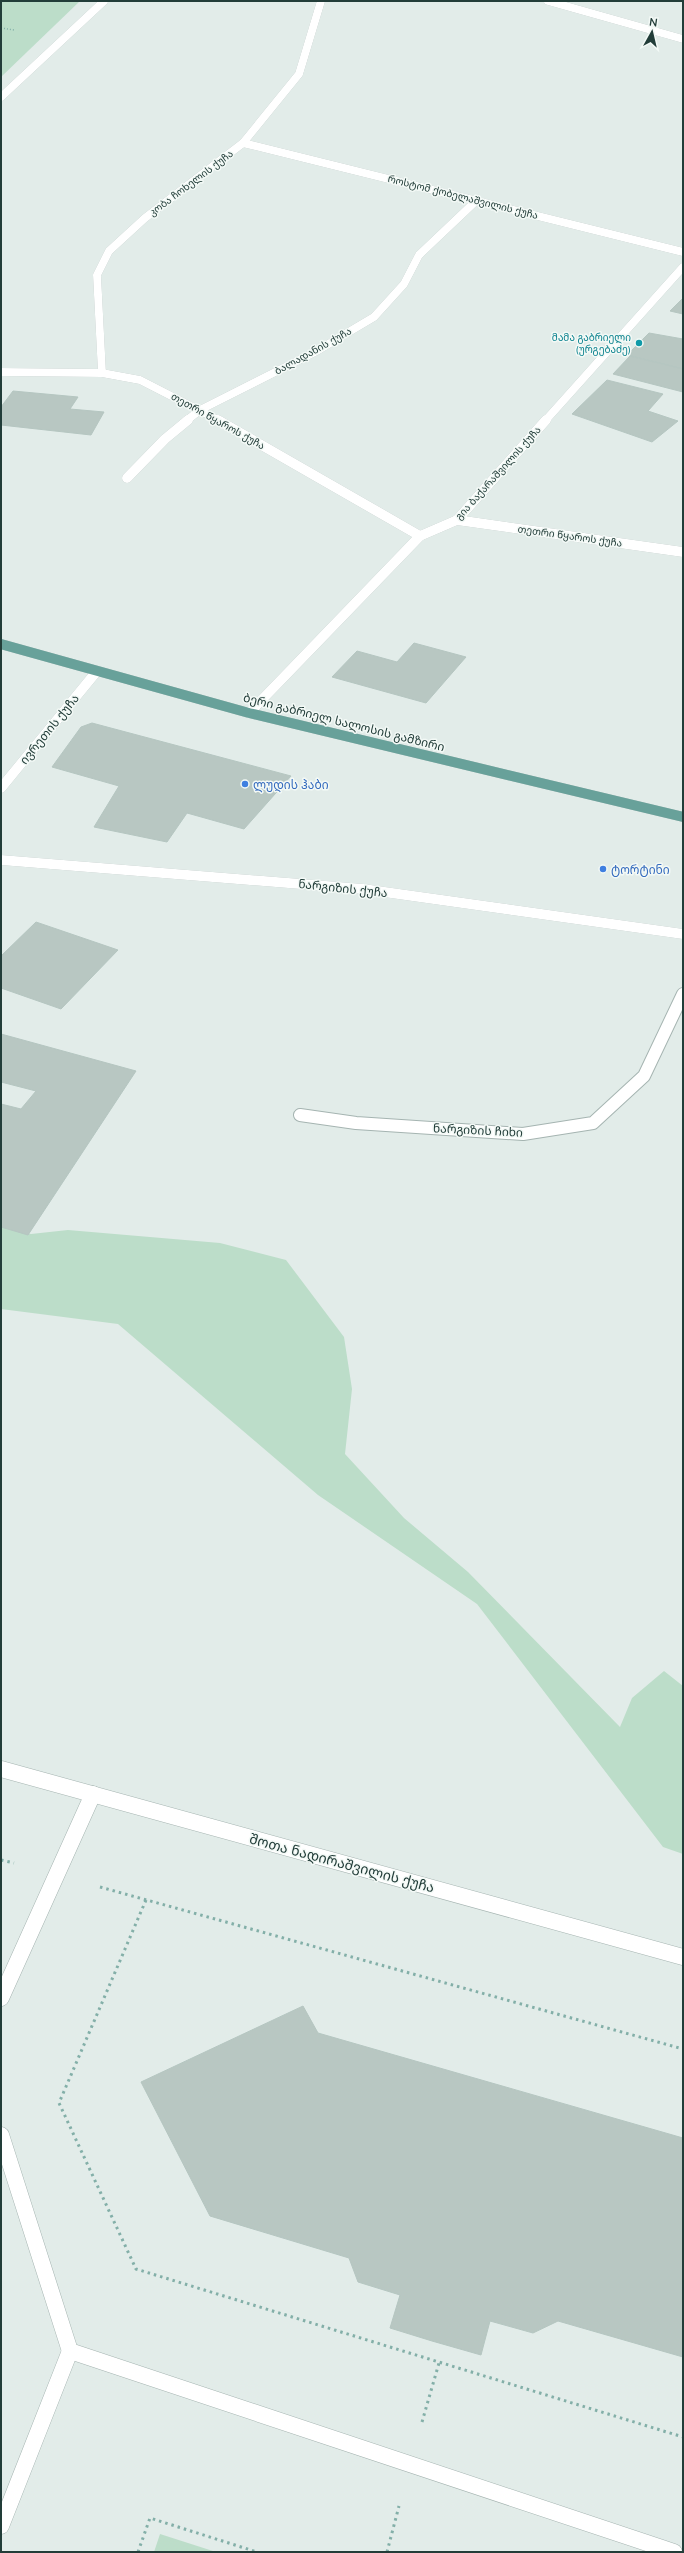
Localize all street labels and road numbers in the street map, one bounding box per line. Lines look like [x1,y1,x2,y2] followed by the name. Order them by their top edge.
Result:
[146,147,236,219] street label: კობა ჩოხელის ქუჩა
[386,172,540,222] street label: როსტომ ქობელაშვილის ქუჩა
[272,324,354,378] street label: ბალადანის ქუჩა
[169,390,267,452] street label: თეთრი წყაროს ქუჩა
[452,423,544,523] street label: გია ბაქარაშვილის ქუჩა
[517,522,623,550] street label: თეთრი წყაროს ქუჩა
[242,690,446,755] street label: ბერი გაბრიელ სალოსის გამზირი
[16,691,82,767] street label: ივრეთის ქუჩა
[298,876,388,900] street label: ნარგიზის ქუჩა
[433,1120,523,1140] street label: ნარგიზის ჩიხი
[247,1830,437,1896] street label: შოთა ნადირაშვილის ქუჩა

